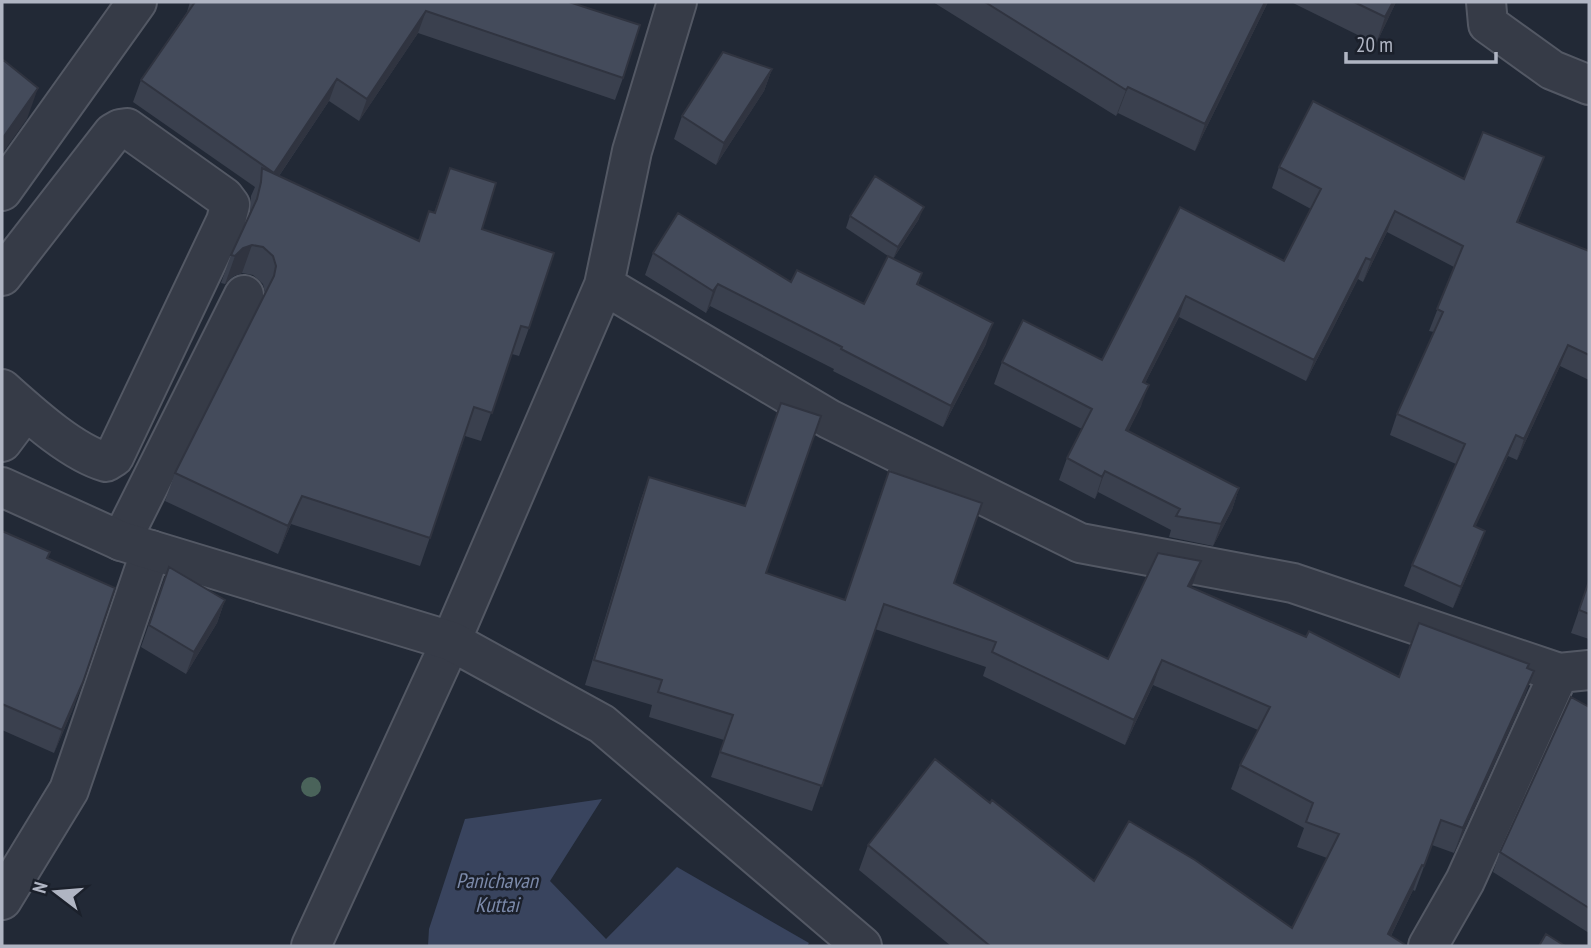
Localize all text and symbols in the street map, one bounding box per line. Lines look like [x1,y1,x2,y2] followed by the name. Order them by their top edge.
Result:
[1346,21,1496,65] scale bar
[1356,31,1393,58] text: 20 m
[21,857,91,927] north arrow
[456,867,540,918] water label: Panichavan Kuttai
[27,879,53,896] text: N

